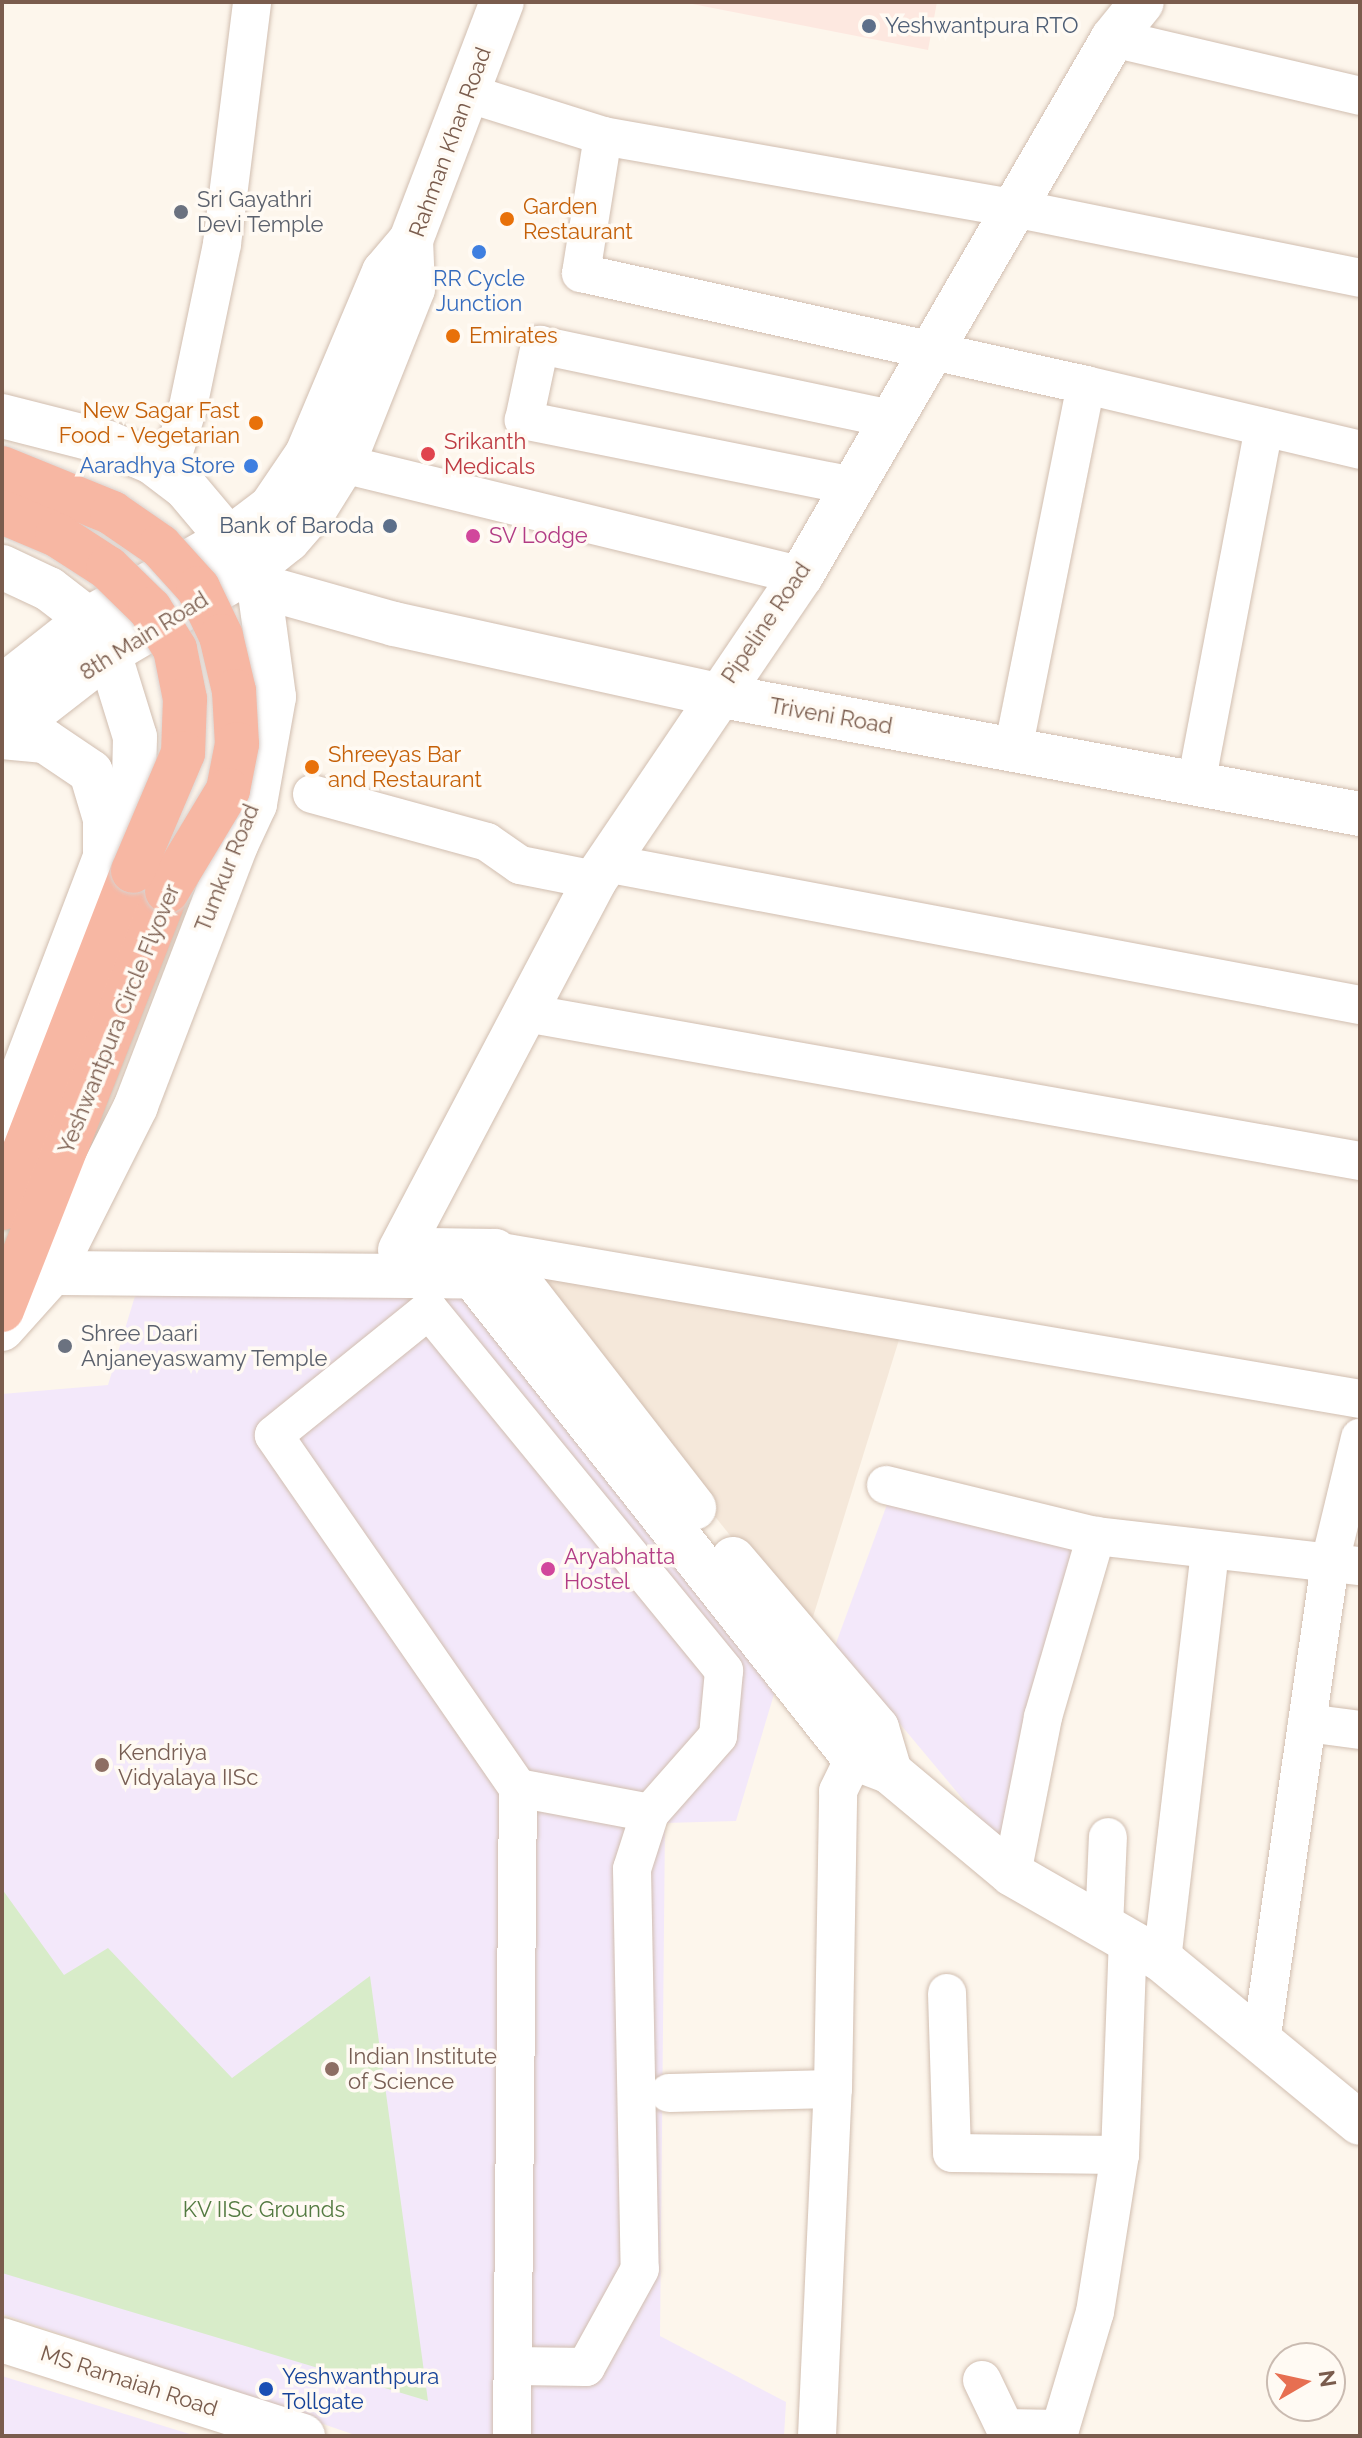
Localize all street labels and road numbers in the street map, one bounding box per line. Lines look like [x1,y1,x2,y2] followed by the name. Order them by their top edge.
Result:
[403,44,497,240] street label: Rahman Khan Road
[716,558,816,688] street label: Pipeline Road
[75,586,213,686] street label: 8th Main Road
[768,692,894,740] street label: Triveni Road
[189,800,265,936] street label: Tumkur Road
[53,880,185,1158] street label: Yeshwantpura Circle Flyover
[37,2340,221,2422] street label: MS Ramaiah Road

